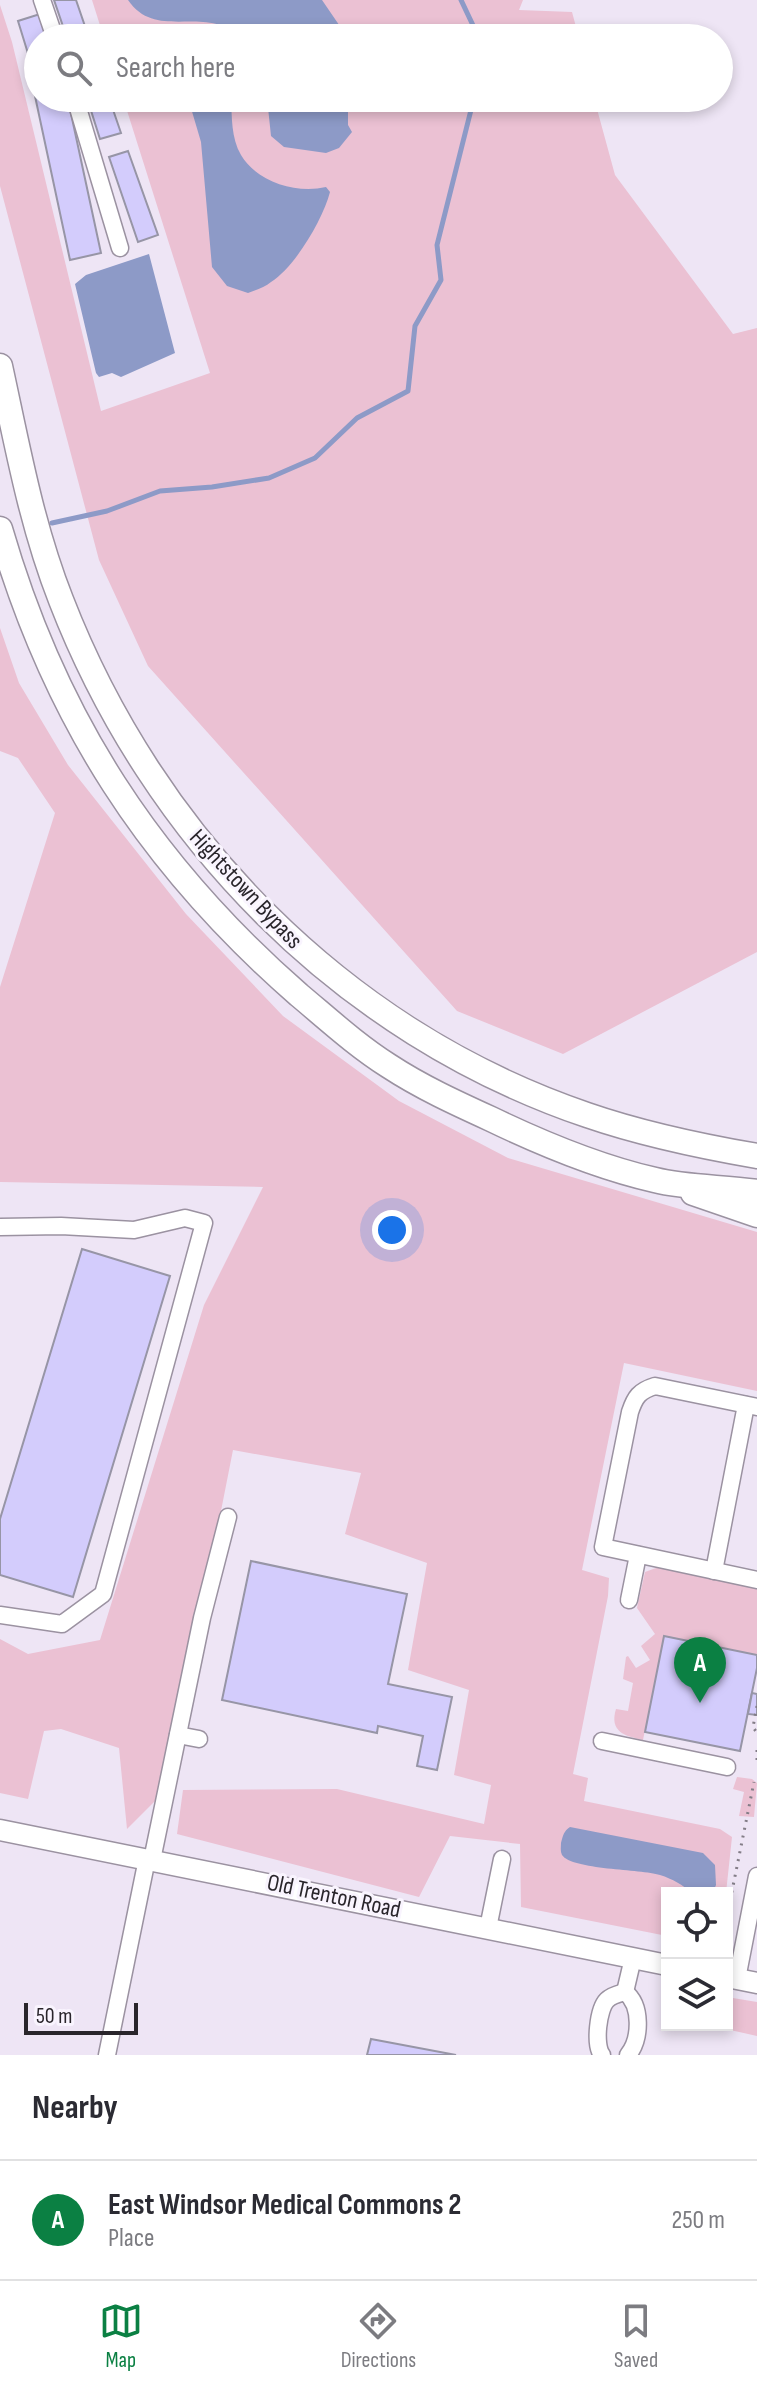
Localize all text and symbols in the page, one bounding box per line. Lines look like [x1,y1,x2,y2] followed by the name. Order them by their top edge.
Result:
[24,24,733,112] search box
[52,46,96,90] icon: search
[116,50,235,86] text: Search here
[183,823,309,955] street label: Hightstown Bypass
[372,1210,412,1250] your location
[674,1637,726,1703] pin: A
[265,1868,403,1924] street label: Old Trenton Road
[661,1887,733,2031] map controls
[661,1887,733,1959] button: locate
[661,1959,733,2031] button: layers
[24,1999,138,2035] scale bar
[36,2003,72,2030] text: 50 m
[32,2087,118,2128] text: Nearby
[108,2187,461,2223] text: East Windsor Medical Commons 2
[52,2205,64,2236] text: A
[671,2205,725,2236] text: 250 m
[108,2223,155,2254] text: Place
[99,2299,143,2374] tab: Map
[341,2299,416,2374] tab: Directions
[614,2299,658,2374] tab: Saved

